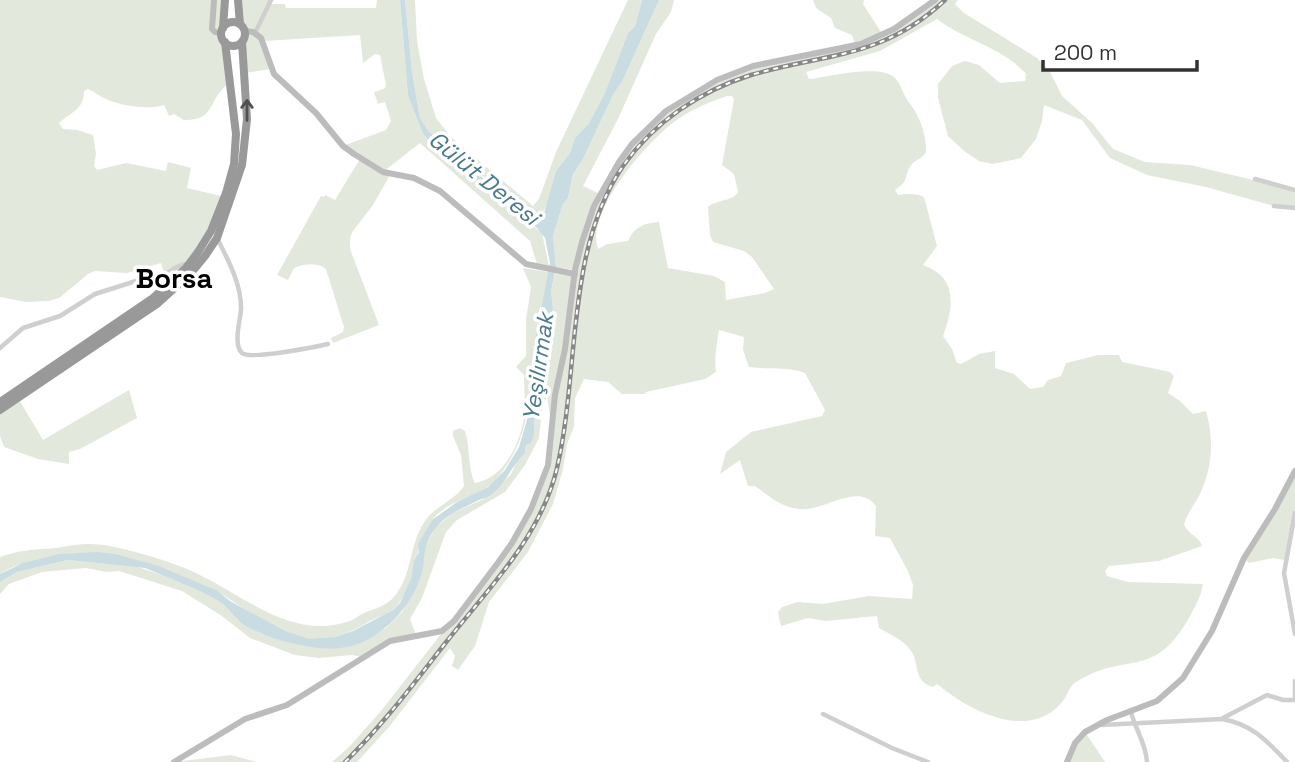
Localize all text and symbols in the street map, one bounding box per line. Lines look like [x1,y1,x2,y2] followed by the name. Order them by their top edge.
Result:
[1043,28,1197,72] scale bar
[1054,39,1117,66] text: 200 m
[240,99,254,122] one-way arrow
[423,124,547,233] water label: Gülüt Deresi
[135,260,213,296] district label: Borsa
[516,308,561,423] water label: Yeşilırmak

